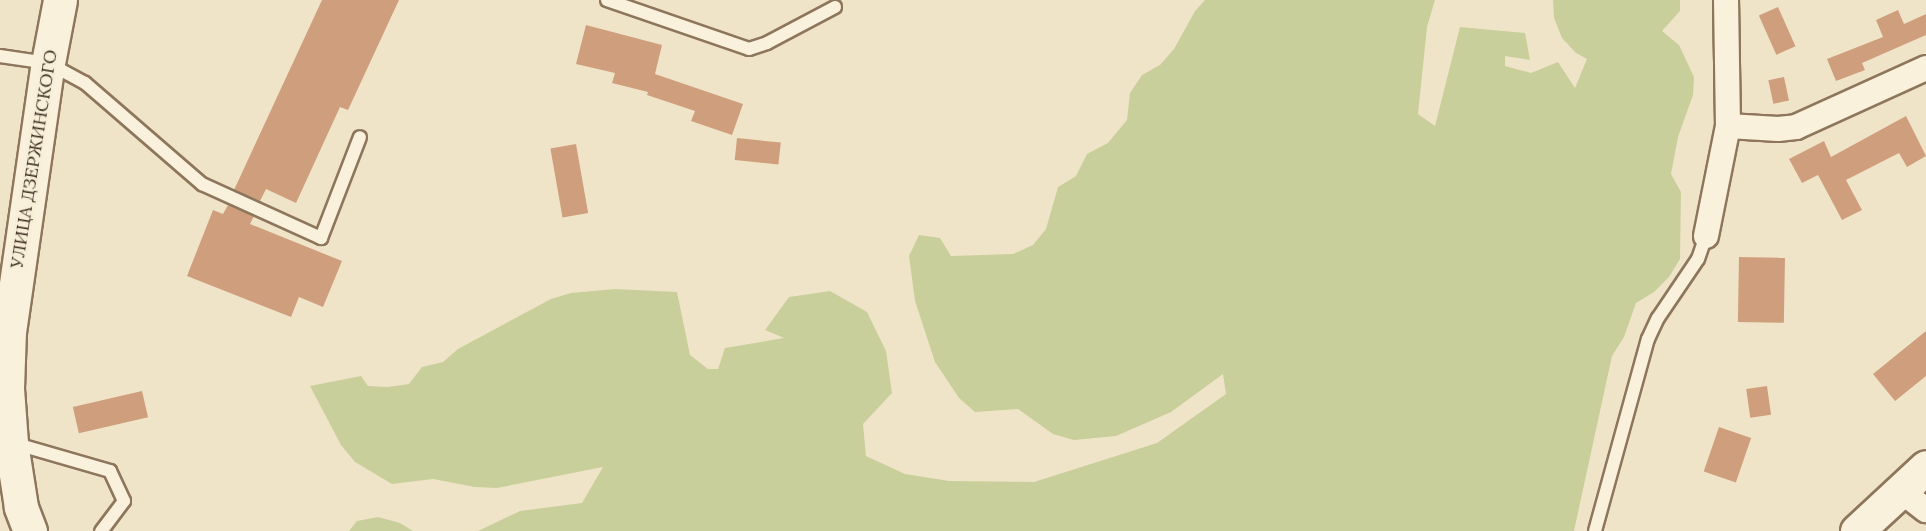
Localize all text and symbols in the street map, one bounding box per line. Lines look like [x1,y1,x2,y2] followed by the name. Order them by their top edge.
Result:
[6,48,62,270] street label: УЛИЦА ДЗЕРЖИНСКОГО

